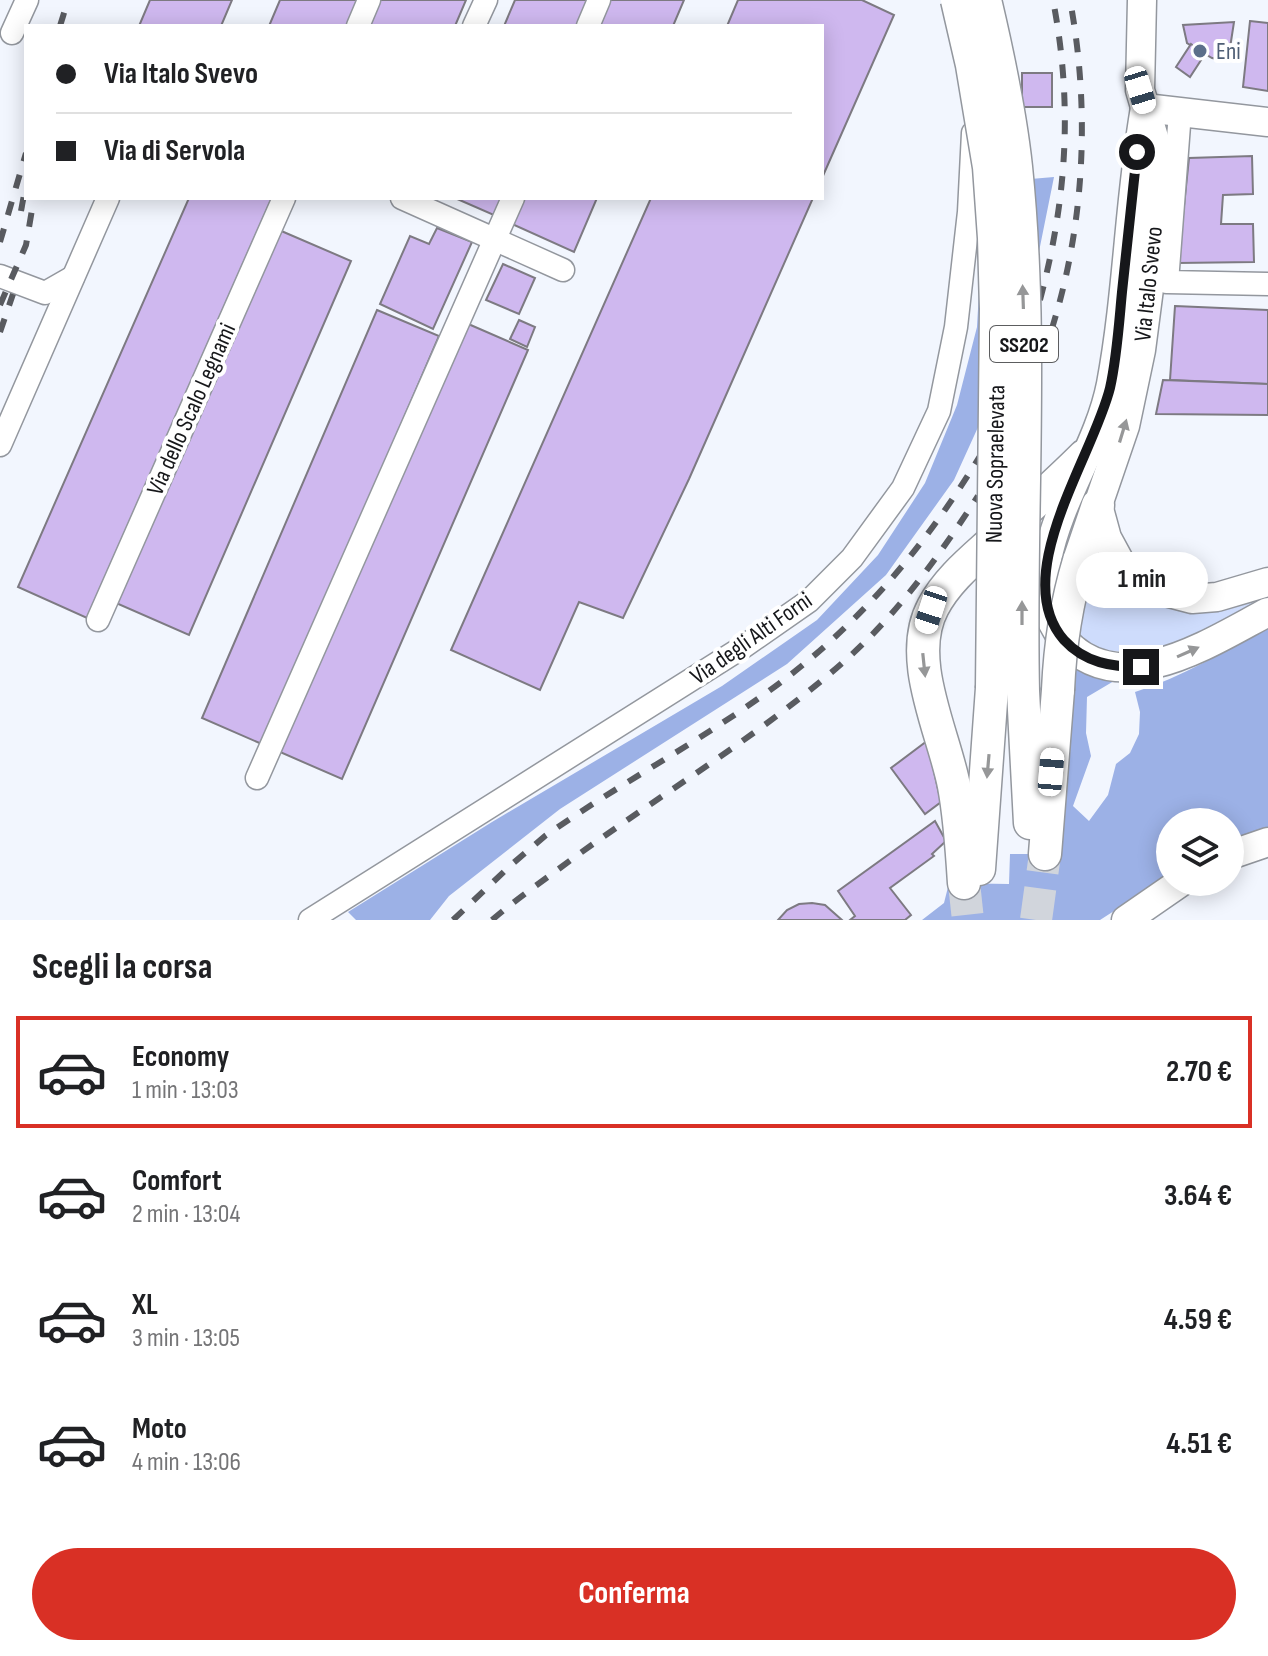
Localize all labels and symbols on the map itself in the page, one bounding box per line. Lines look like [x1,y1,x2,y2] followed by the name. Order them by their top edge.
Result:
[1216,37,1241,66] place label: Eni
[1191,42,1209,60] marker: Eni
[1122,64,1158,116] car
[1119,134,1155,170] route start
[1128,225,1169,343] street label: Via Italo Svevo
[1017,284,1030,309] one-way arrow
[141,319,242,500] street label: Via dello Scalo Legnami
[990,326,1058,362] road number: SS202
[980,385,1011,543] street label: Nuova Sopraelevata
[1117,419,1130,443] one-way arrow
[1075,551,1207,607] callout: 1 min
[912,583,950,637] car
[685,586,818,691] street label: Via degli Alti Forni
[1016,600,1028,625] one-way arrow
[1177,646,1200,659] one-way arrow
[1123,649,1159,685] route end
[918,653,931,678] one-way arrow
[1037,747,1065,797] car
[981,754,994,779] one-way arrow

